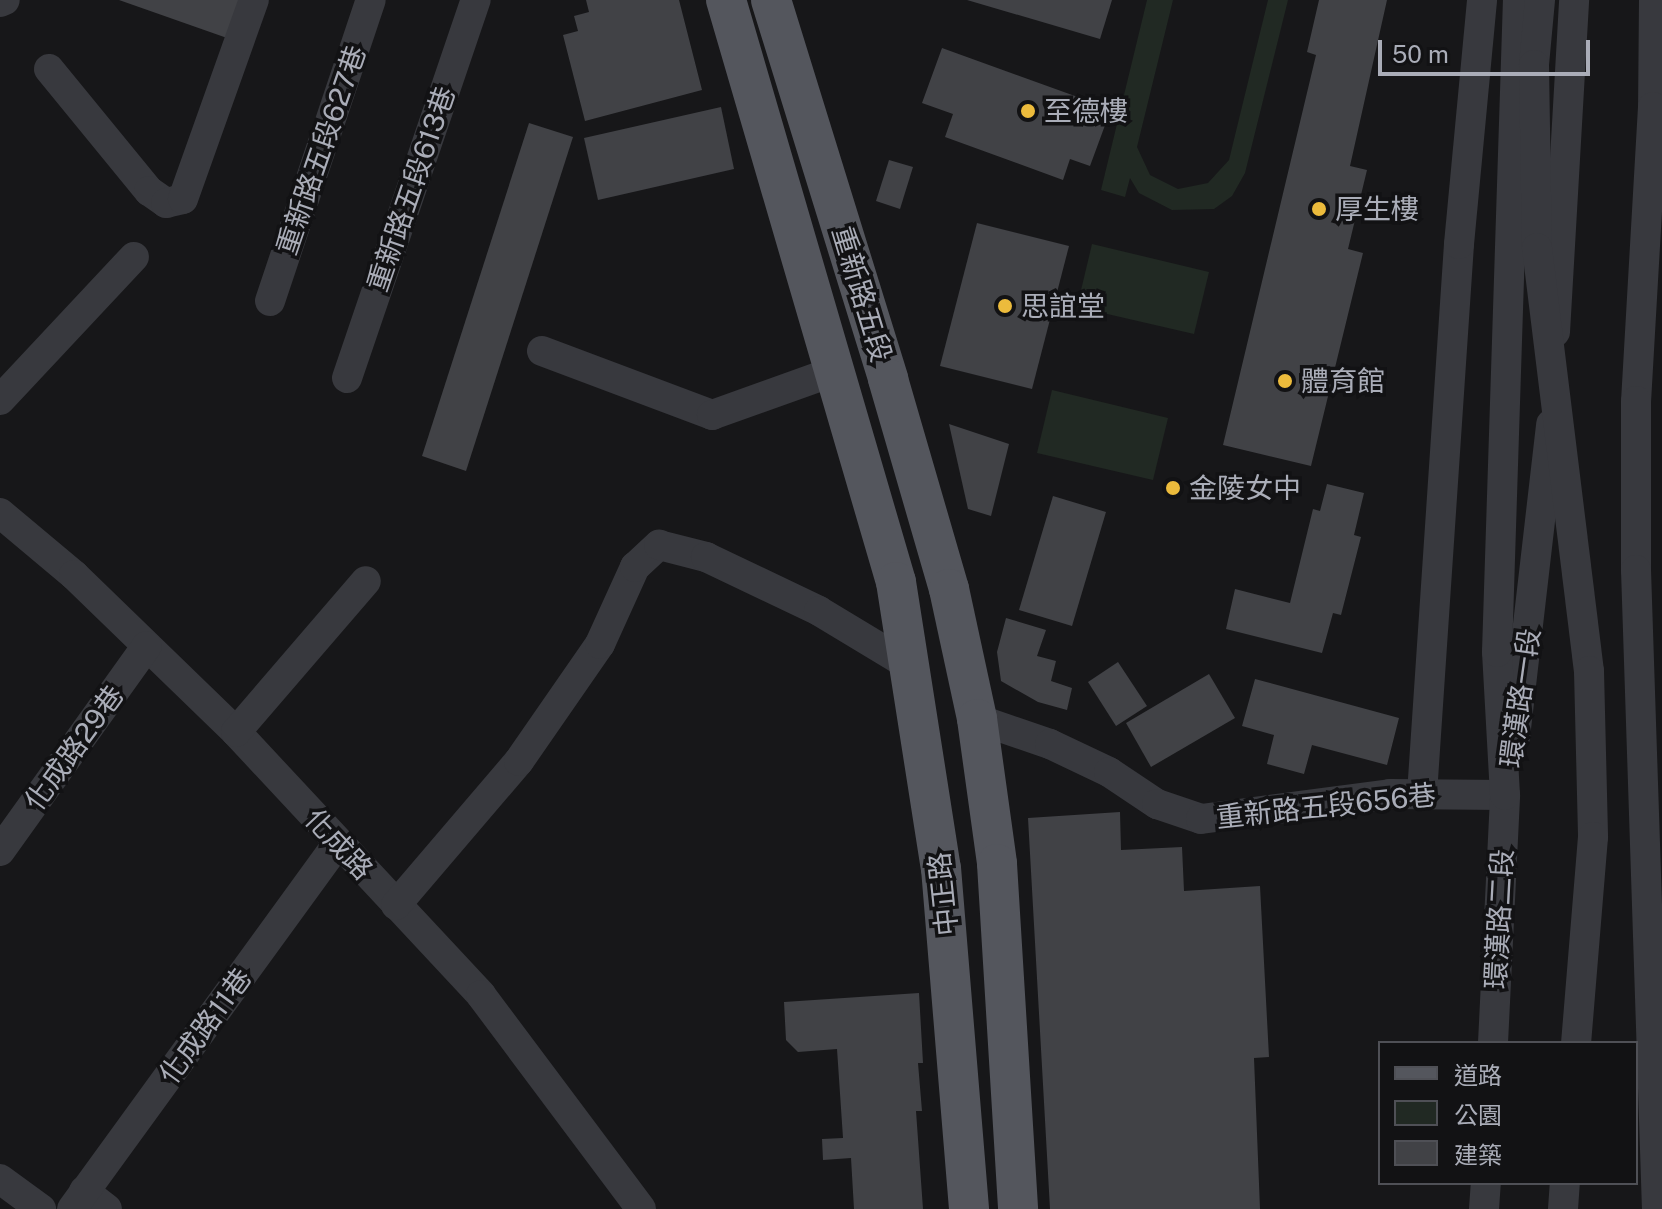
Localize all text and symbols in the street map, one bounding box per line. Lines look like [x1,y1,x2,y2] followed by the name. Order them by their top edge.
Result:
[1382,24,1594,74] scale bar
[1392,40,1449,68] text: 50 m
[269,41,373,259] street label: 重新路五段627巷
[360,82,462,296] street label: 重新路五段613巷
[1044,94,1128,128] place label: 至德樓
[1019,102,1037,120] marker: 至德樓
[1335,192,1419,226] place label: 厚生樓
[1310,200,1328,218] marker: 厚生樓
[825,222,899,366] street label: 重新路五段
[1021,289,1105,323] place label: 思誼堂
[996,297,1014,315] marker: 思誼堂
[1301,364,1385,398] place label: 體育館
[1276,372,1294,390] marker: 體育館
[1189,471,1301,505] place label: 金陵女中
[1164,479,1182,497] marker: 金陵女中
[1494,626,1546,770] street label: 環漢路一段
[17,679,131,817] street label: 化成路29巷
[1214,778,1438,834] street label: 重新路五段656巷
[298,802,380,886] street label: 化成路
[1479,848,1519,990] street label: 環漢路二段
[922,850,964,938] street label: 中正路
[152,962,258,1090] street label: 化成路11巷
[1378,1041,1638,1185] legend
[1454,1061,1502,1089] text: 道路
[1454,1101,1502,1129] text: 公園
[1454,1141,1502,1169] text: 建築

